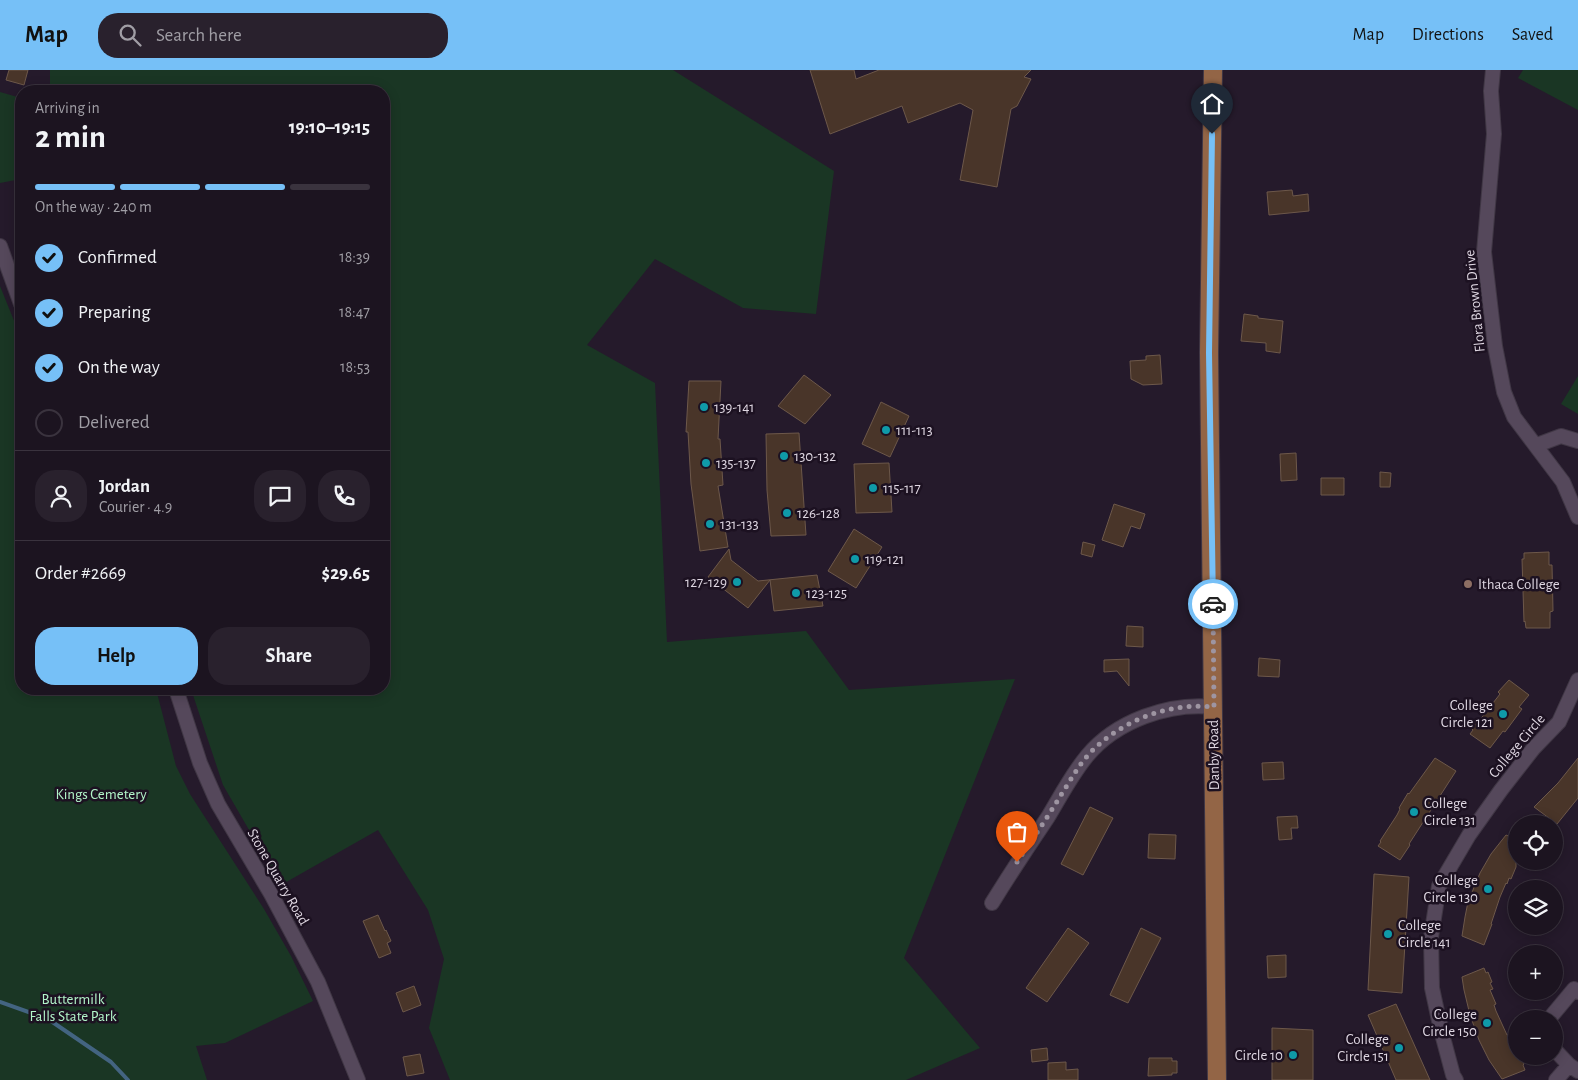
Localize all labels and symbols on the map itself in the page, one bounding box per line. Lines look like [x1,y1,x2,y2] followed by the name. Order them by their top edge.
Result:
[1191,83,1233,134] pin
[1462,249,1488,353] street label: Flora Brown Drive
[714,400,755,415] place label: 139-141
[698,401,710,413] marker: 139-141
[896,423,933,438] place label: 111-113
[880,424,892,436] marker: 111-113
[794,449,836,464] place label: 130-132
[778,450,790,462] marker: 130-132
[716,456,756,471] place label: 135-137
[700,457,712,469] marker: 135-137
[883,481,921,496] place label: 115-117
[867,482,879,494] marker: 115-117
[797,506,840,521] place label: 126-128
[781,507,793,519] marker: 126-128
[720,517,759,532] place label: 131-133
[704,518,716,530] marker: 131-133
[865,552,904,567] place label: 119-121
[849,553,861,565] marker: 119-121
[685,575,727,590] place label: 127-129
[731,576,743,588] marker: 127-129
[1478,577,1560,592] place label: Ithaca College
[1462,578,1474,590] marker: Ithaca College
[1188,579,1238,629] courier
[806,586,847,601] place label: 123-125
[790,587,802,599] marker: 123-125
[1441,698,1493,730] place label: College Circle 121
[1497,708,1509,720] marker: College Circle 121
[1486,711,1548,781] street label: College Circle
[1206,719,1222,790] street label: Danby Road
[55,787,147,802] park label: Kings Cemetery
[1424,796,1476,828] place label: College Circle 131
[1408,806,1420,818] marker: College Circle 131
[996,811,1038,862] pin
[244,826,312,928] street label: Stone Quarry Road
[1424,873,1478,905] place label: College Circle 130
[1482,883,1494,895] marker: College Circle 130
[1398,918,1451,950] place label: College Circle 141
[1382,928,1394,940] marker: College Circle 141
[29,992,117,1024] park label: Buttermilk Falls State Park
[1423,1007,1477,1039] place label: College Circle 150
[1481,1017,1493,1029] marker: College Circle 150
[1337,1032,1389,1064] place label: College Circle 151
[1393,1042,1405,1054] marker: College Circle 151
[1235,1048,1283,1063] place label: Circle 10
[1287,1049,1299,1061] marker: Circle 10

